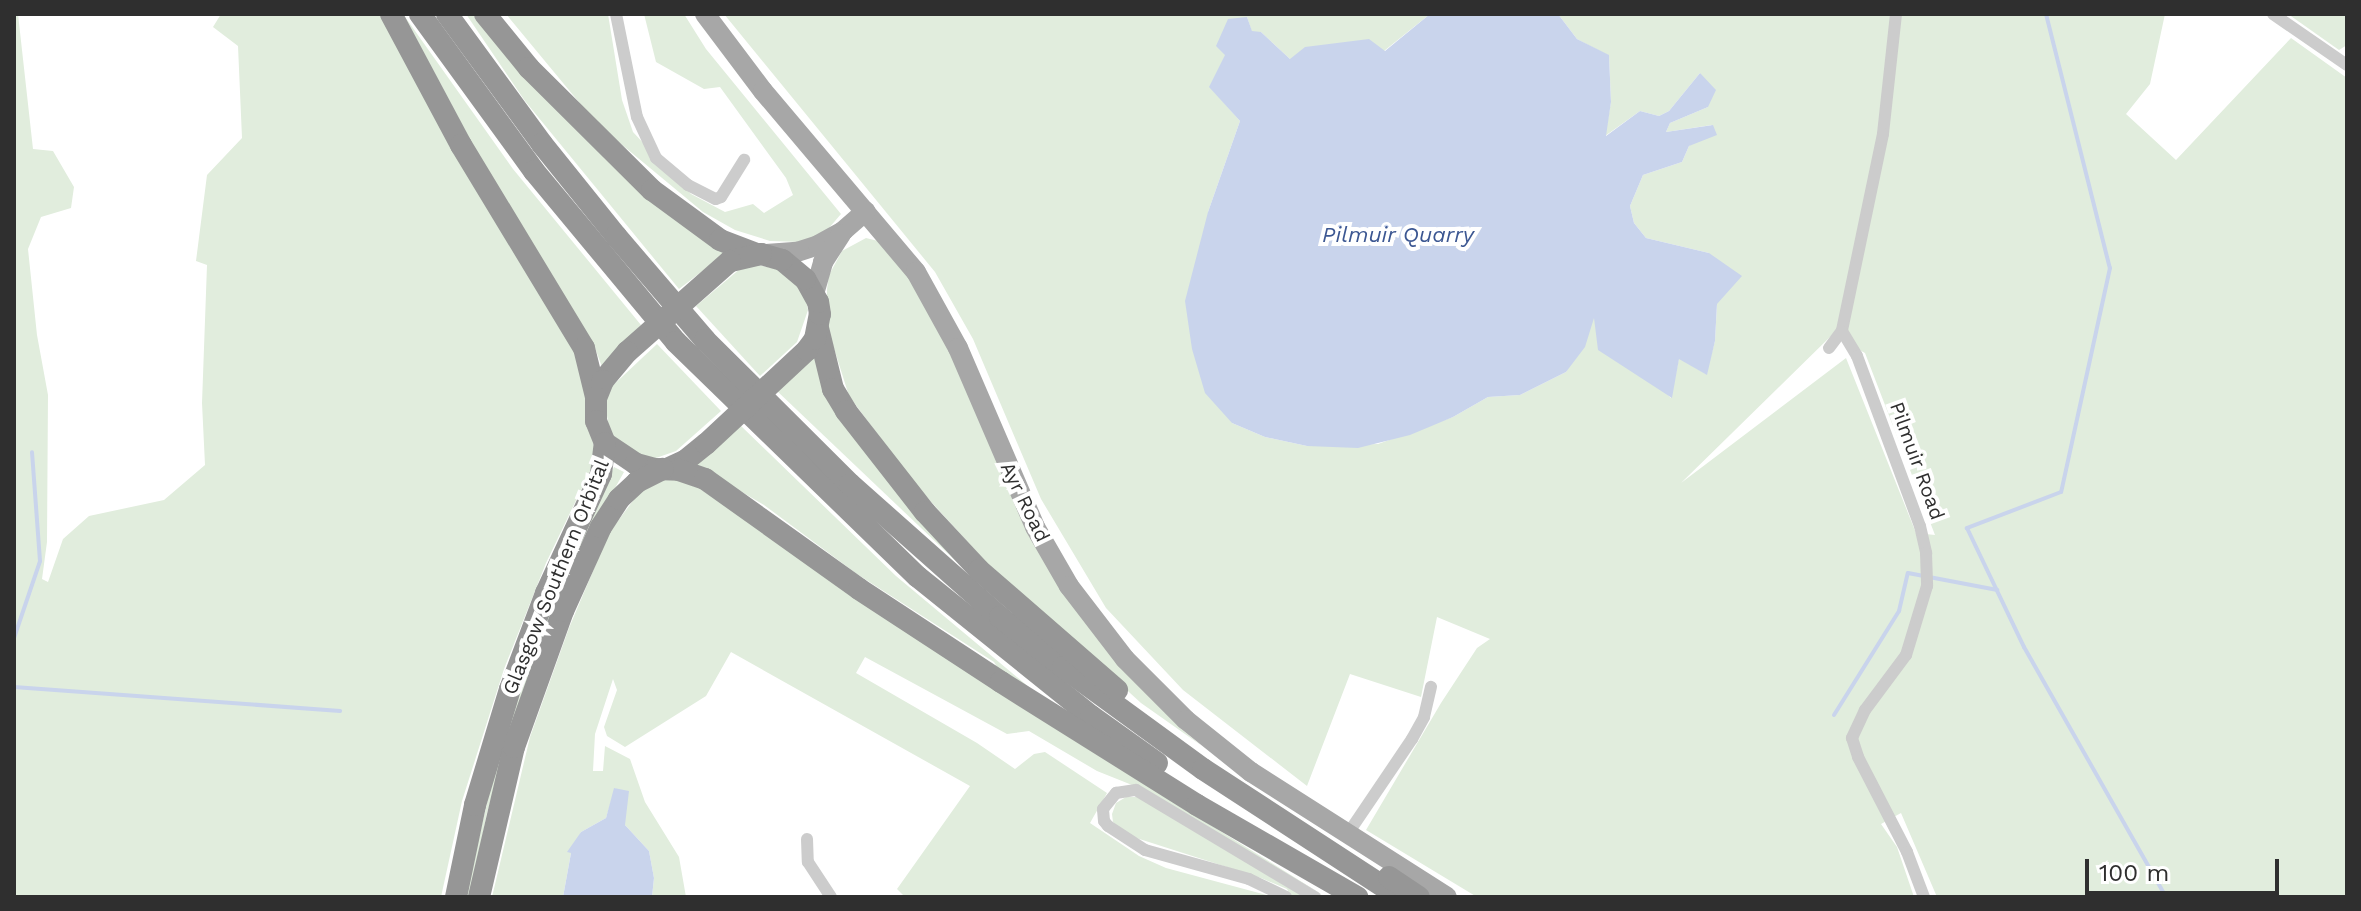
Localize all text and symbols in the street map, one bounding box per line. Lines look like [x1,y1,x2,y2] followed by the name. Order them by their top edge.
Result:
[1322,222,1474,248] water label: Pilmuir Quarry
[1884,399,1950,523] street label: Pilmuir Road
[498,456,614,698] street label: Glasgow Southern Orbital
[995,458,1055,546] street label: Ayr Road
[2089,843,2283,893] scale bar
[2099,859,2169,887] text: 100 m

